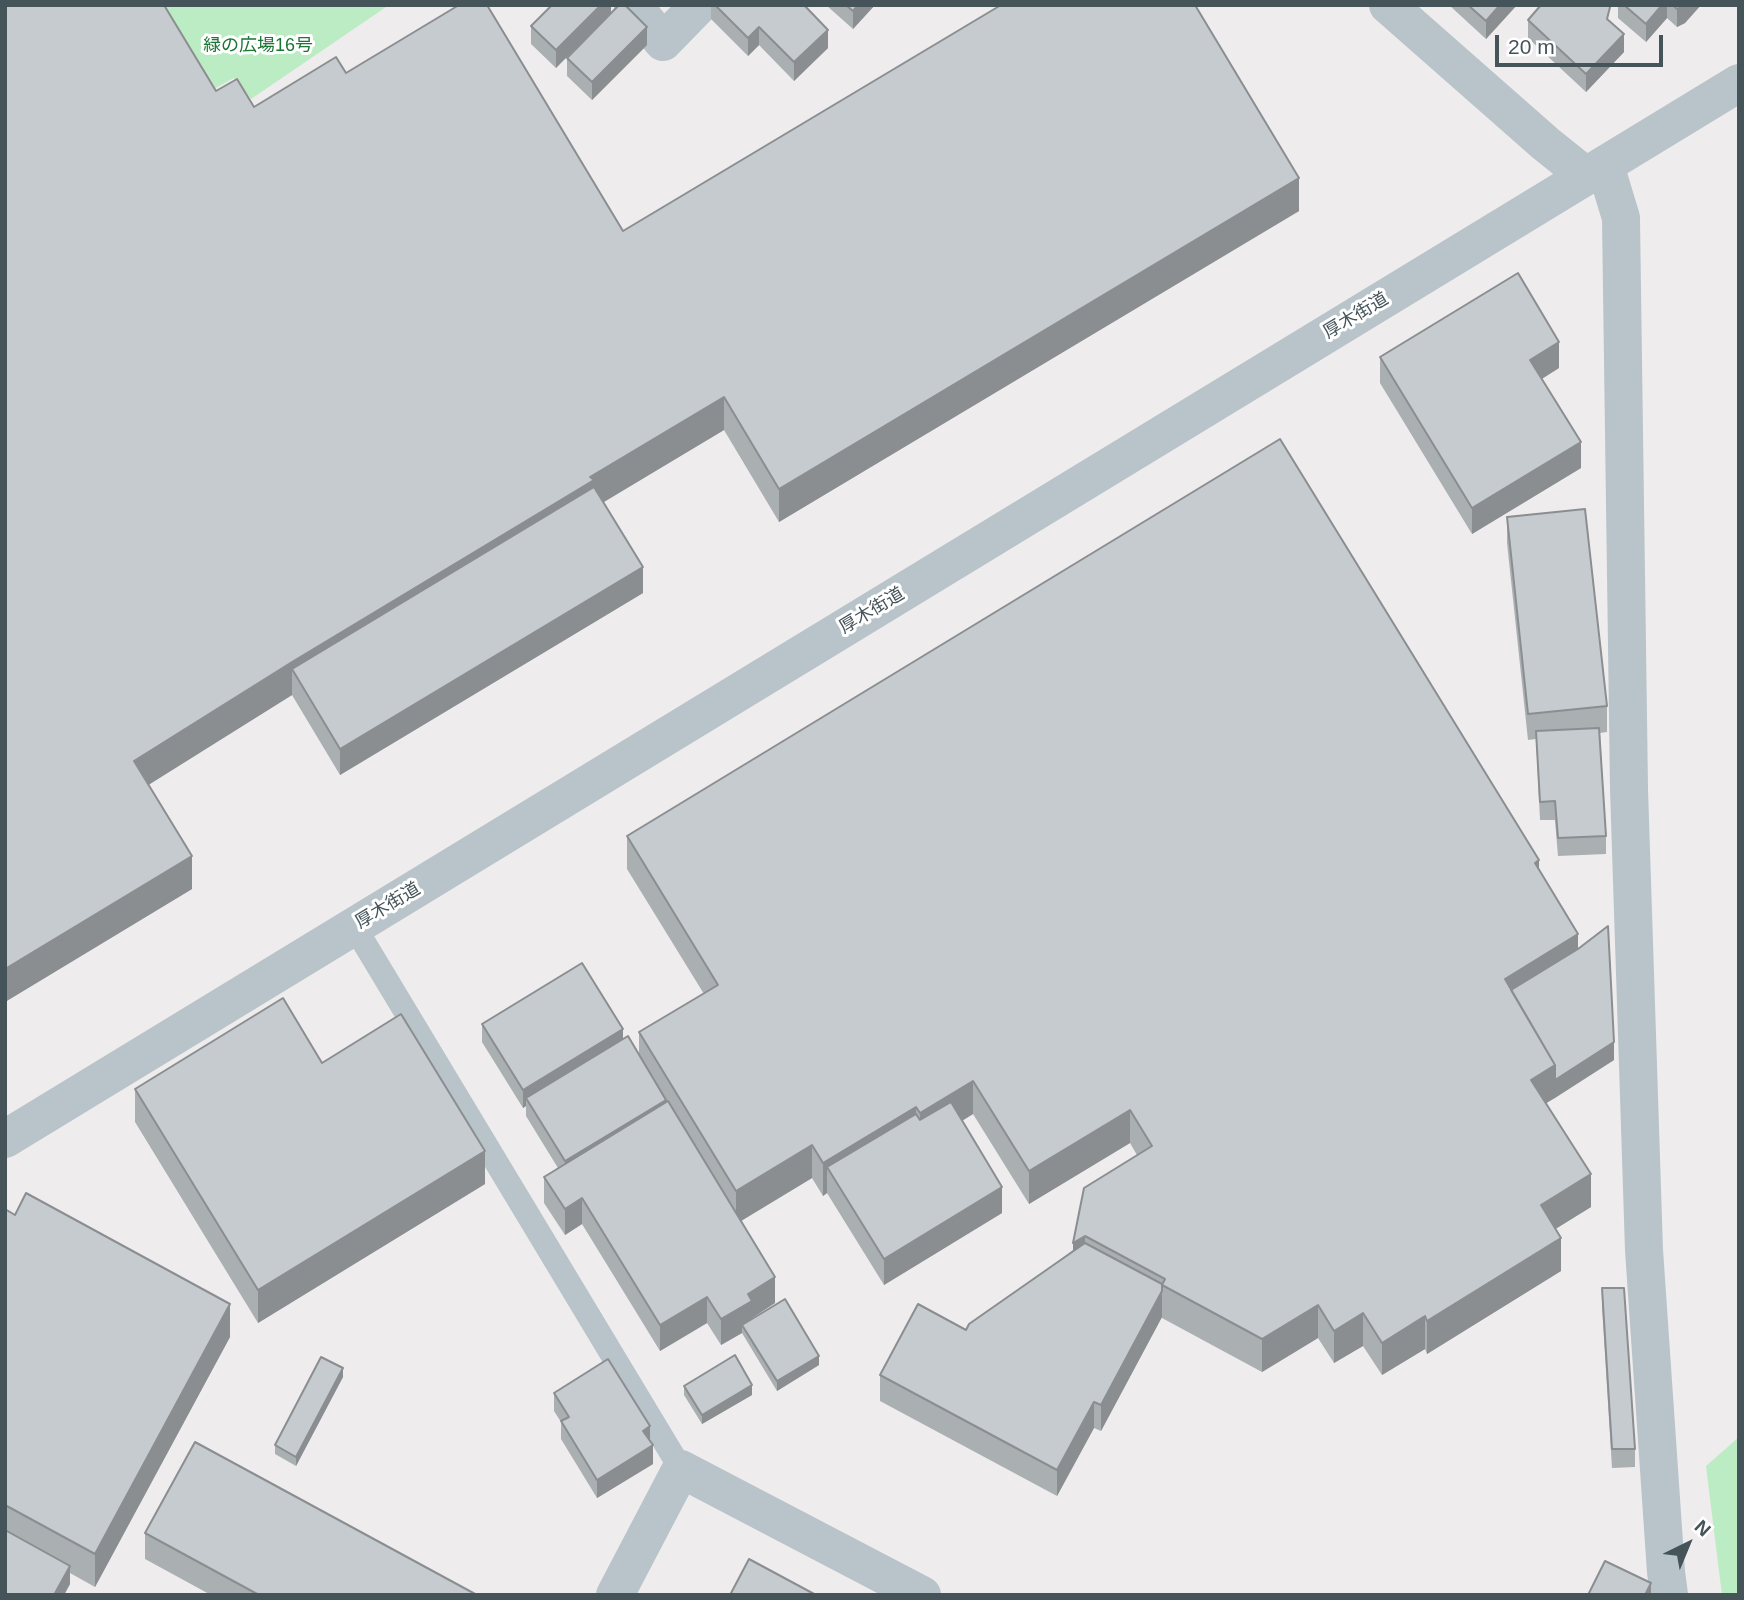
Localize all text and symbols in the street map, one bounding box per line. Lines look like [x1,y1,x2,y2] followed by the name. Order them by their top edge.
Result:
[1499,21,1667,65] scale bar
[203,35,313,57] park label: 緑の広場16号
[1508,35,1555,58] text: 20 m
[1320,288,1392,344] street label: 厚木街道
[836,583,908,639] street label: 厚木街道
[352,878,424,934] street label: 厚木街道
[1653,1509,1723,1579] north arrow
[1690,1516,1715,1541] text: N

